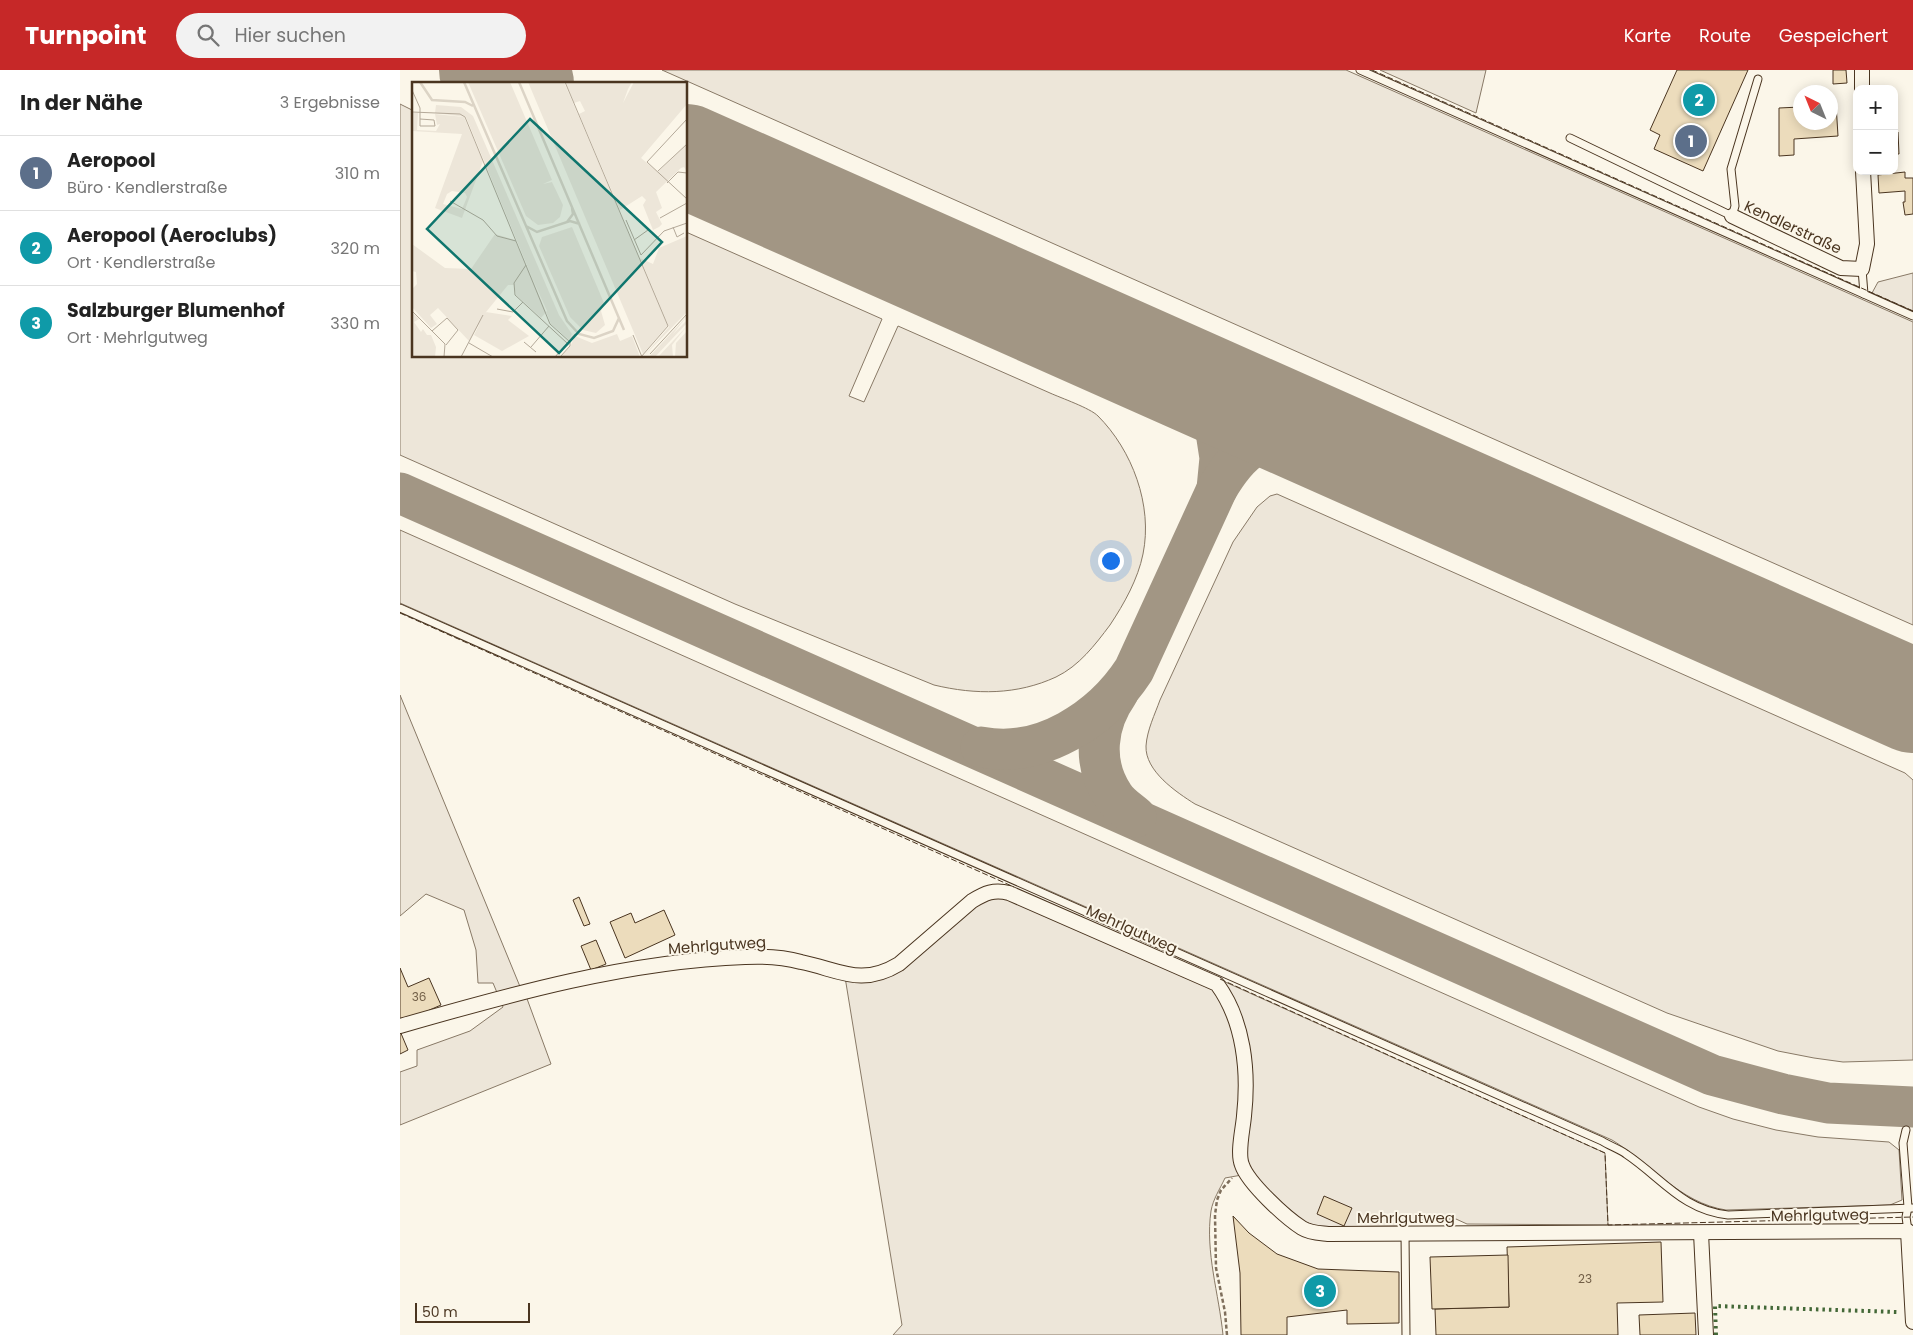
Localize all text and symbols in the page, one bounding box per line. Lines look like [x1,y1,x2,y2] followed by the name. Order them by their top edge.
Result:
[176,13,526,58] search box
[25,19,146,52] text: Turnpoint
[194,21,222,49] icon: search
[234,22,346,49] text: Hier suchen
[1624,23,1671,48] text: Karte
[1699,23,1751,48] text: Route
[1779,23,1888,48] text: Gespeichert
[1683,81,1715,119] pin: 2
[412,82,688,358] inset map
[1793,85,1838,130] north arrow
[1853,85,1898,175] map controls
[1853,85,1898,130] button: +
[20,88,143,117] text: In der Nähe
[280,91,380,114] text: 3 Ergebnisse
[1675,122,1707,160] pin: 1
[1853,130,1898,175] button: −
[67,147,156,174] text: Aeropool
[33,162,39,185] text: 1
[335,162,380,185] text: 310 m
[67,176,227,199] text: Büro · Kendlerstraße
[1741,195,1845,259] street label: Kendlerstraße
[67,222,277,249] text: Aeropool (Aeroclubs)
[31,237,41,260] text: 2
[331,237,380,260] text: 320 m
[67,251,215,274] text: Ort · Kendlerstraße
[67,297,285,324] text: Salzburger Blumenhof
[31,312,41,335] text: 3
[330,312,380,335] text: 330 m
[67,326,208,349] text: Ort · Mehrlgutweg
[1098,548,1124,574] your location
[1083,899,1181,959] street label: Mehrlgutweg
[667,931,767,959] street label: Mehrlgutweg
[412,988,426,1005] house number: 36
[1771,1204,1869,1226] street label: Mehrlgutweg
[1357,1207,1455,1228] street label: Mehrlgutweg
[1578,1270,1592,1287] house number: 23
[1304,1272,1336,1310] pin: 3
[415,1300,530,1323] scale bar
[422,1302,458,1322] text: 50 m

